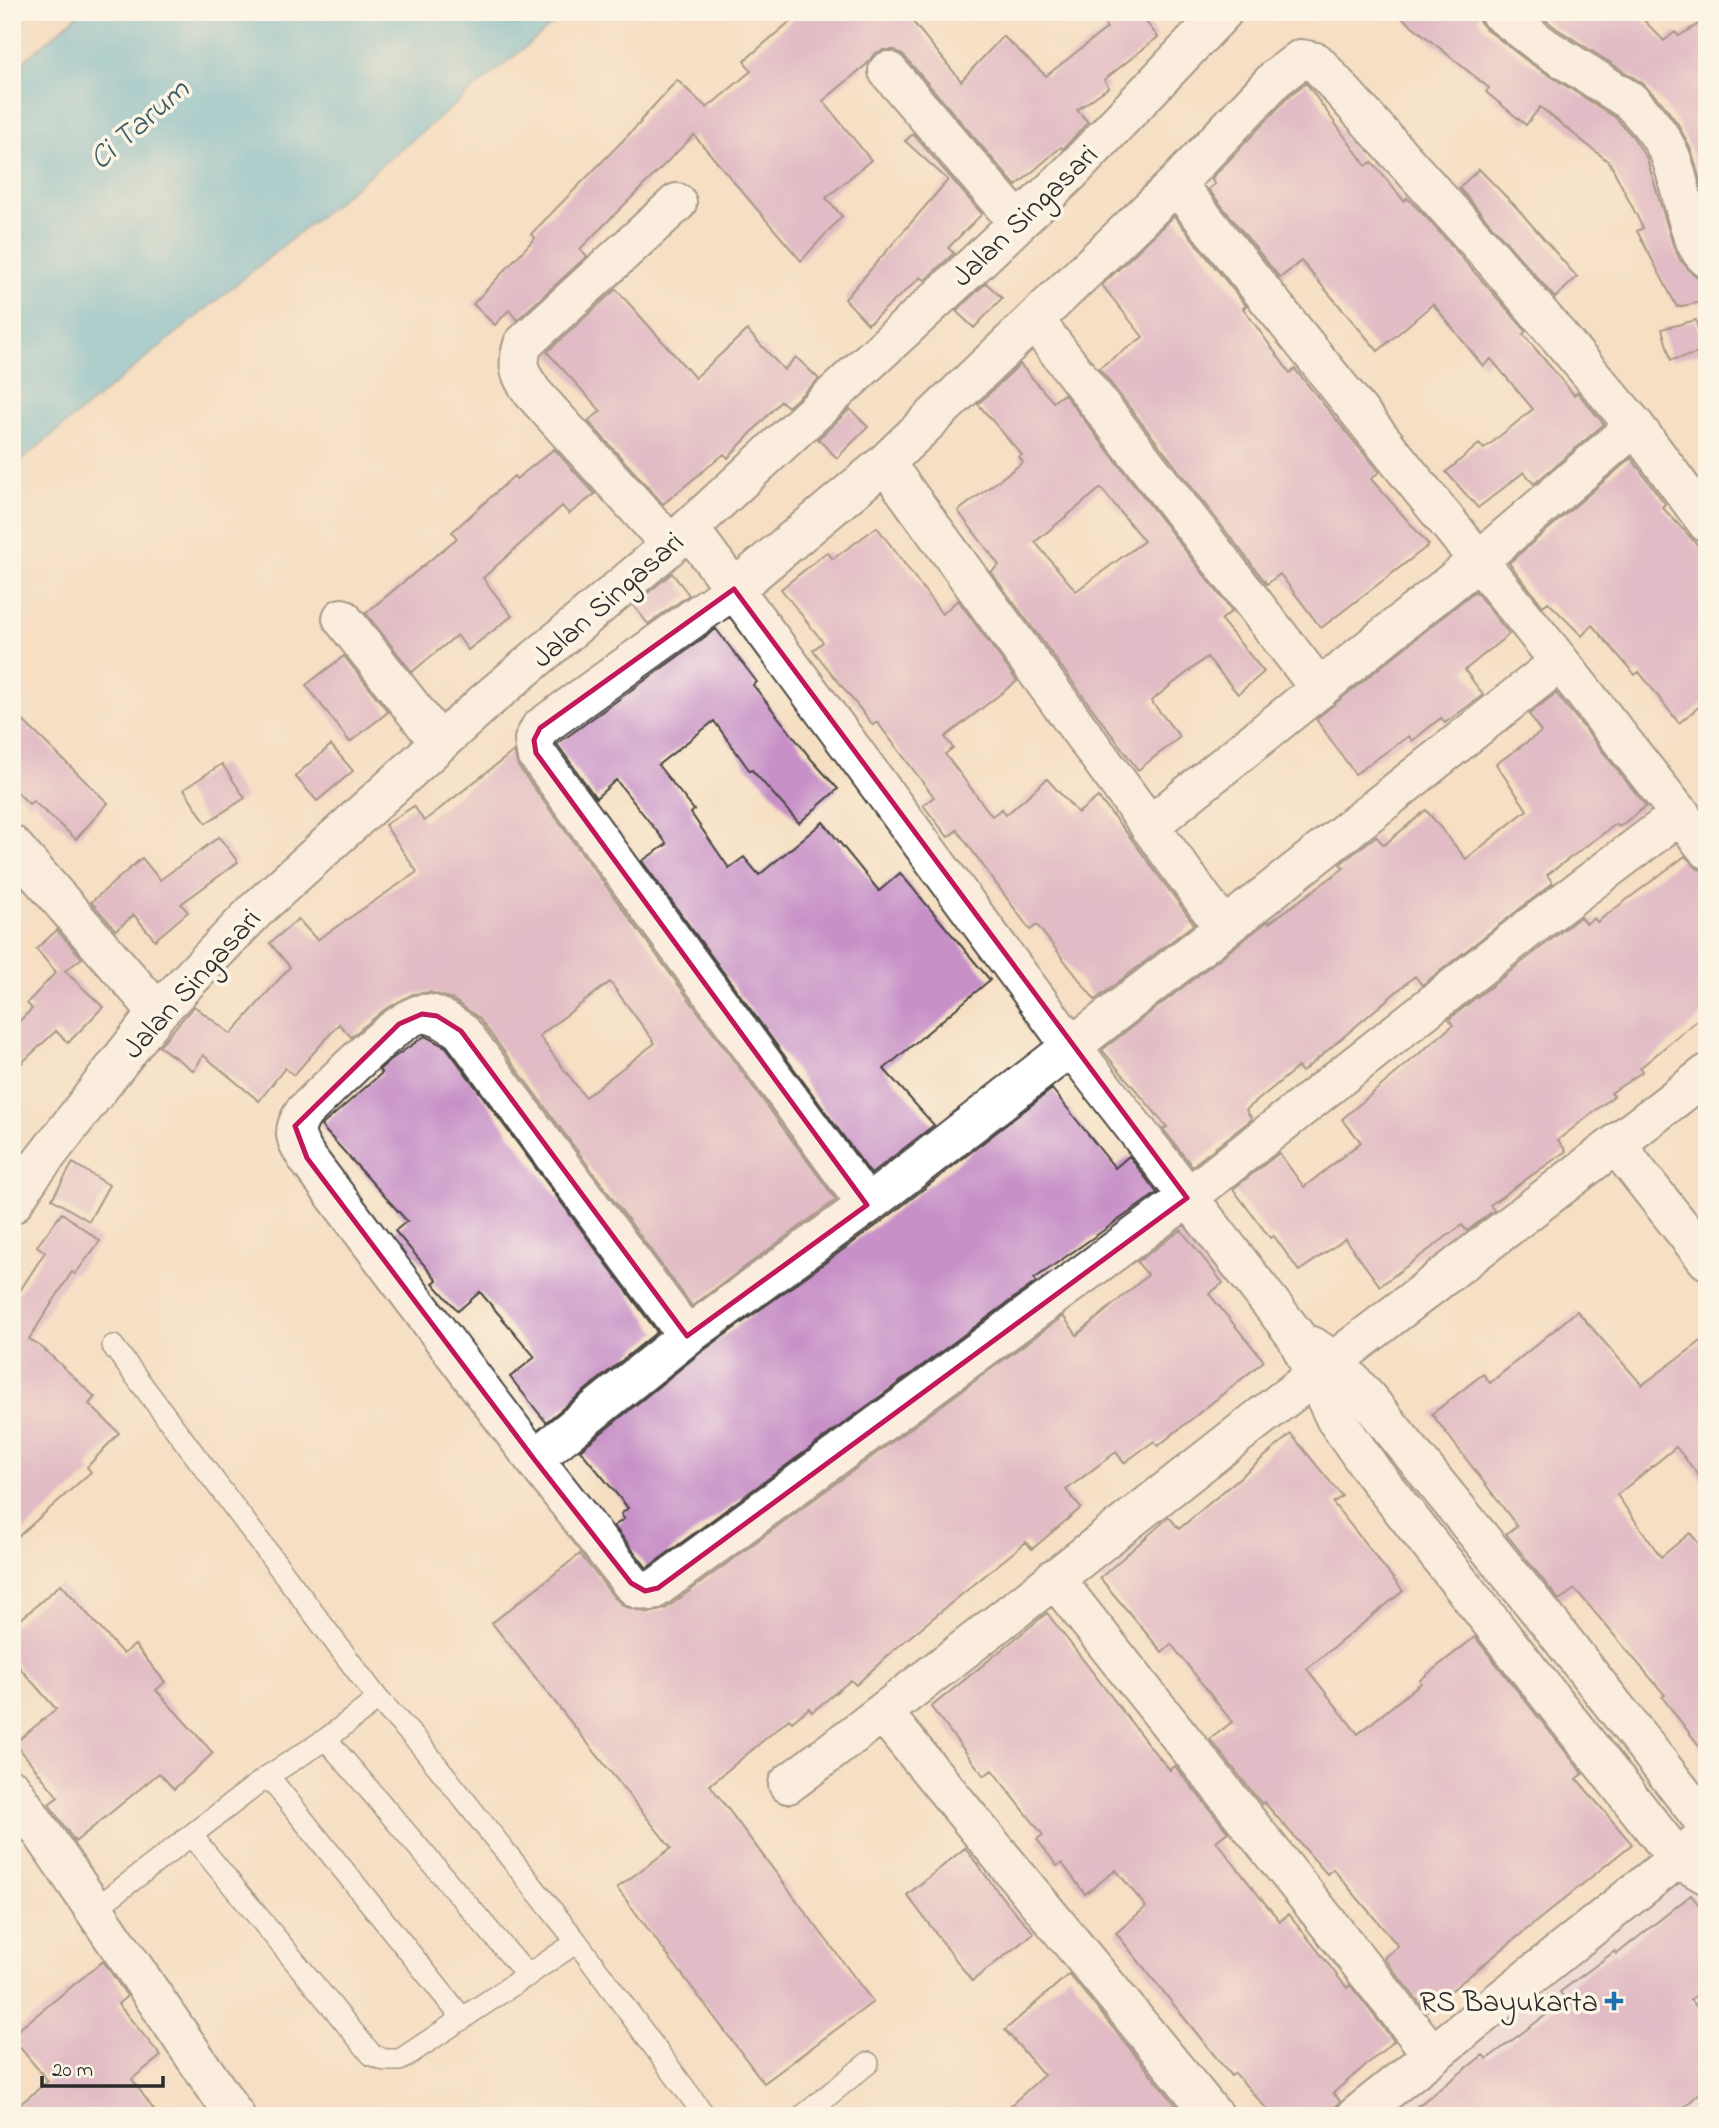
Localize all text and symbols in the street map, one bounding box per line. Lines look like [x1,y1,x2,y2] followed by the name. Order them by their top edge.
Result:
[80,68,202,183] water label: Ci Tarum
[943,135,1110,299] street label: Jalan Singasari
[523,522,695,680] street label: Jalan Singasari
[113,900,273,1070] street label: Jalan Singasari
[1420,1982,1598,2026] place label: RS Bayukarta
[1604,1991,1624,2011] marker: RS Bayukarta
[42,2044,163,2088] scale bar
[52,2056,93,2086] text: 20 m

